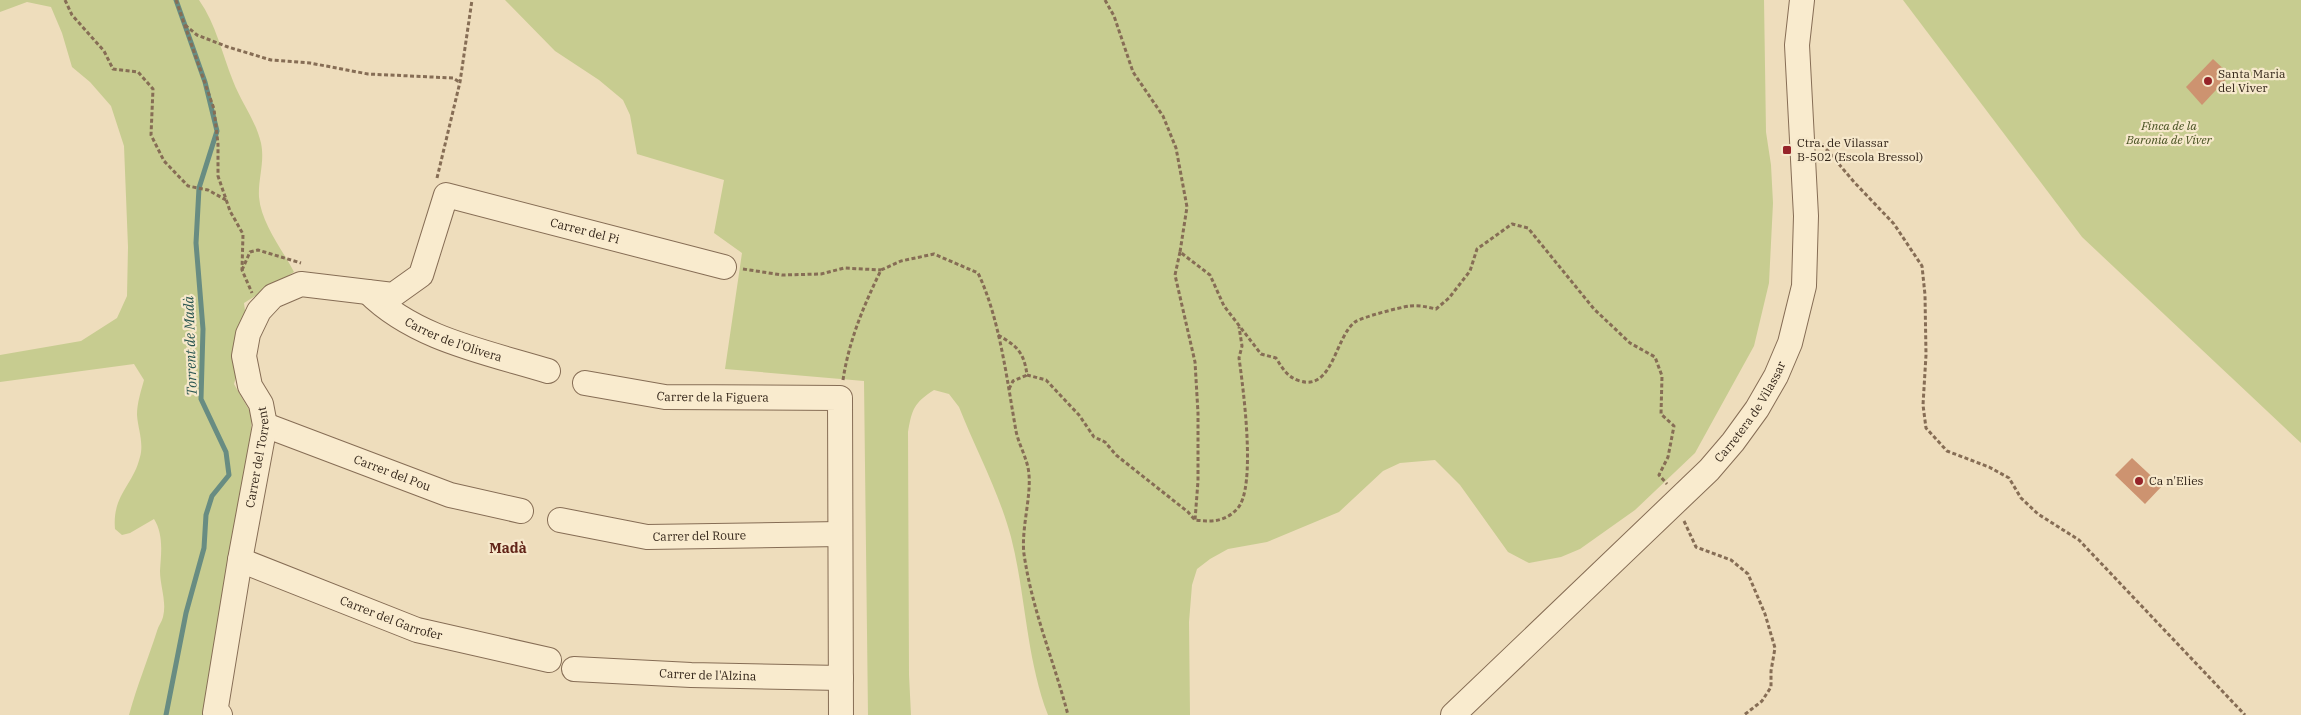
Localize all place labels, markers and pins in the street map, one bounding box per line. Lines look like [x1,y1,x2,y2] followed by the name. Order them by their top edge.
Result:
[2218,66,2286,95] place label: Santa Maria del Viver
[2202,75,2214,87] marker: Santa Maria del Viver
[1797,135,1923,164] place label: Ctra. de Vilassar B-502 (Escola Bressol)
[1781,144,1793,156] marker: Ctra. de Vilassar B-502 (Escola Bressol)
[2149,473,2204,488] place label: Ca n'Elies
[2133,475,2145,487] marker: Ca n'Elies

